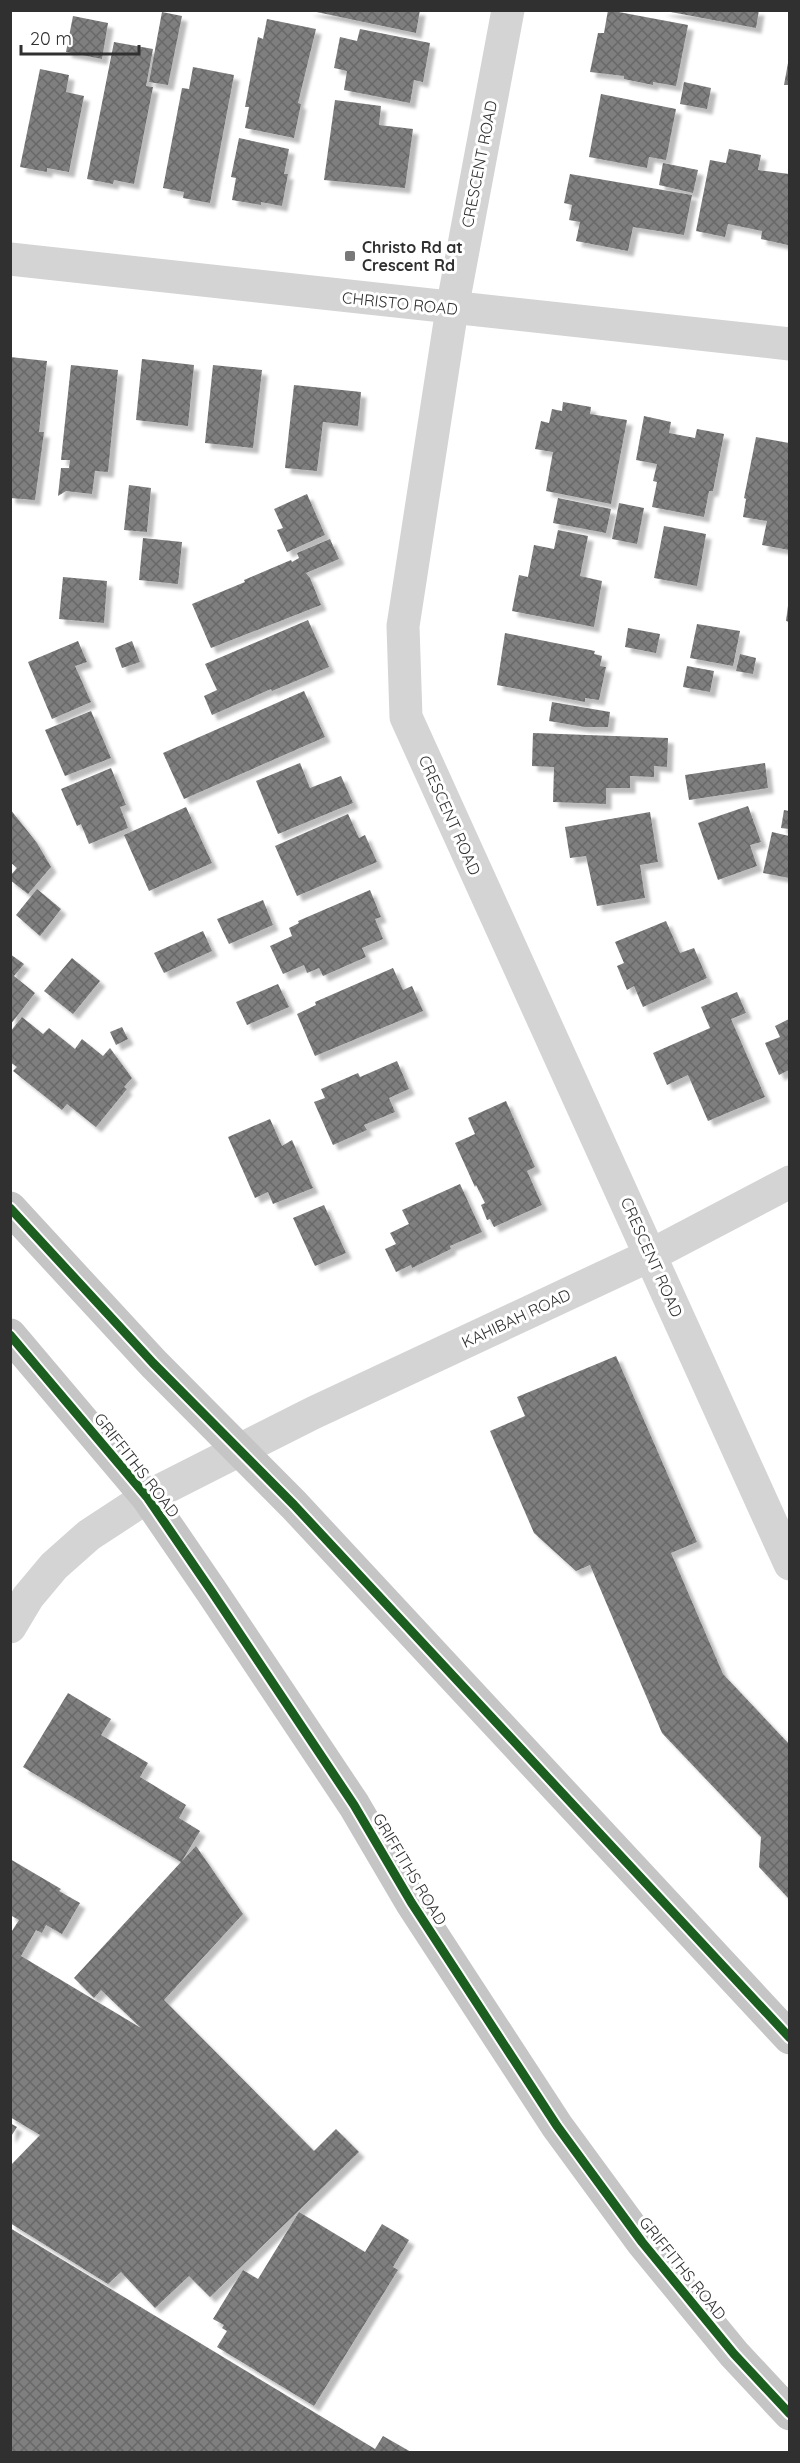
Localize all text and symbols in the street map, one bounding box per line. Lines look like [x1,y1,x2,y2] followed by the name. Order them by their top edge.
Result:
[21,18,140,56] scale bar
[30,27,72,50] text: 20 m
[457,99,501,229] street label: CRESCENT ROAD
[362,237,463,275] place label: Christo Rd at Crescent Rd
[343,249,357,263] marker: Christo Rd at Crescent Rd
[341,287,459,319] street label: CHRISTO ROAD
[415,752,485,878] street label: CRESCENT ROAD
[617,1194,687,1320] street label: CRESCENT ROAD
[458,1284,574,1352] street label: KAHIBAH ROAD
[90,1409,184,1521] street label: GRIFFITHS ROAD
[369,1809,451,1929] street label: GRIFFITHS ROAD
[635,2212,731,2324] street label: GRIFFITHS ROAD

